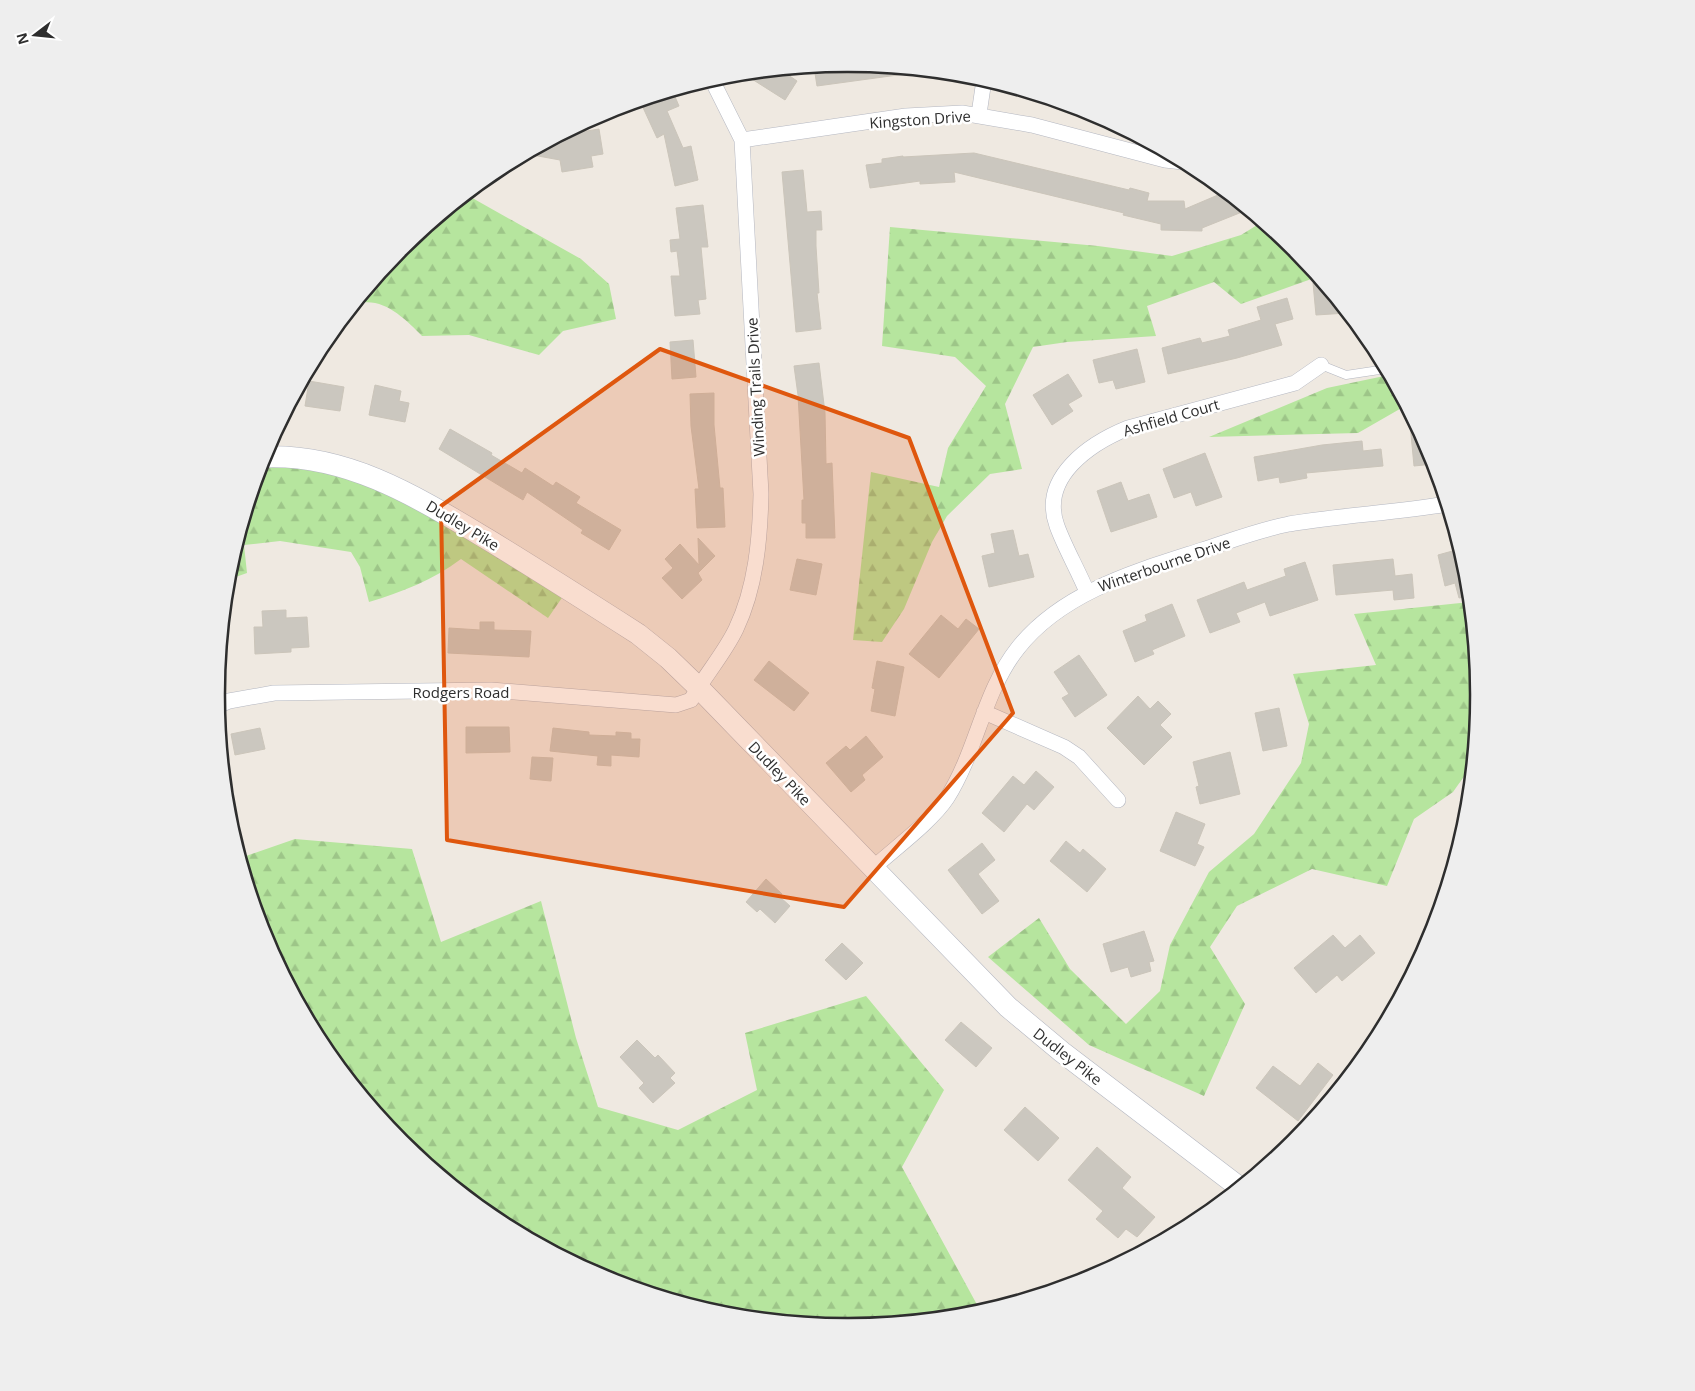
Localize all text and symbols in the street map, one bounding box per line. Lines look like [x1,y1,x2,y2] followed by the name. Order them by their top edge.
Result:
[10,10,60,60] north arrow
[11,31,33,47] text: N
[869,105,971,133] street label: Kingston Drive
[741,317,769,457] street label: Winding Trails Drive
[1121,394,1221,440] street label: Ashfield Court
[423,495,503,555] street label: Dudley Pike
[1095,532,1233,596] street label: Winterbourne Drive
[413,682,510,702] street label: Rodgers Road
[744,737,816,809] street label: Dudley Pike
[1030,1023,1106,1089] street label: Dudley Pike

